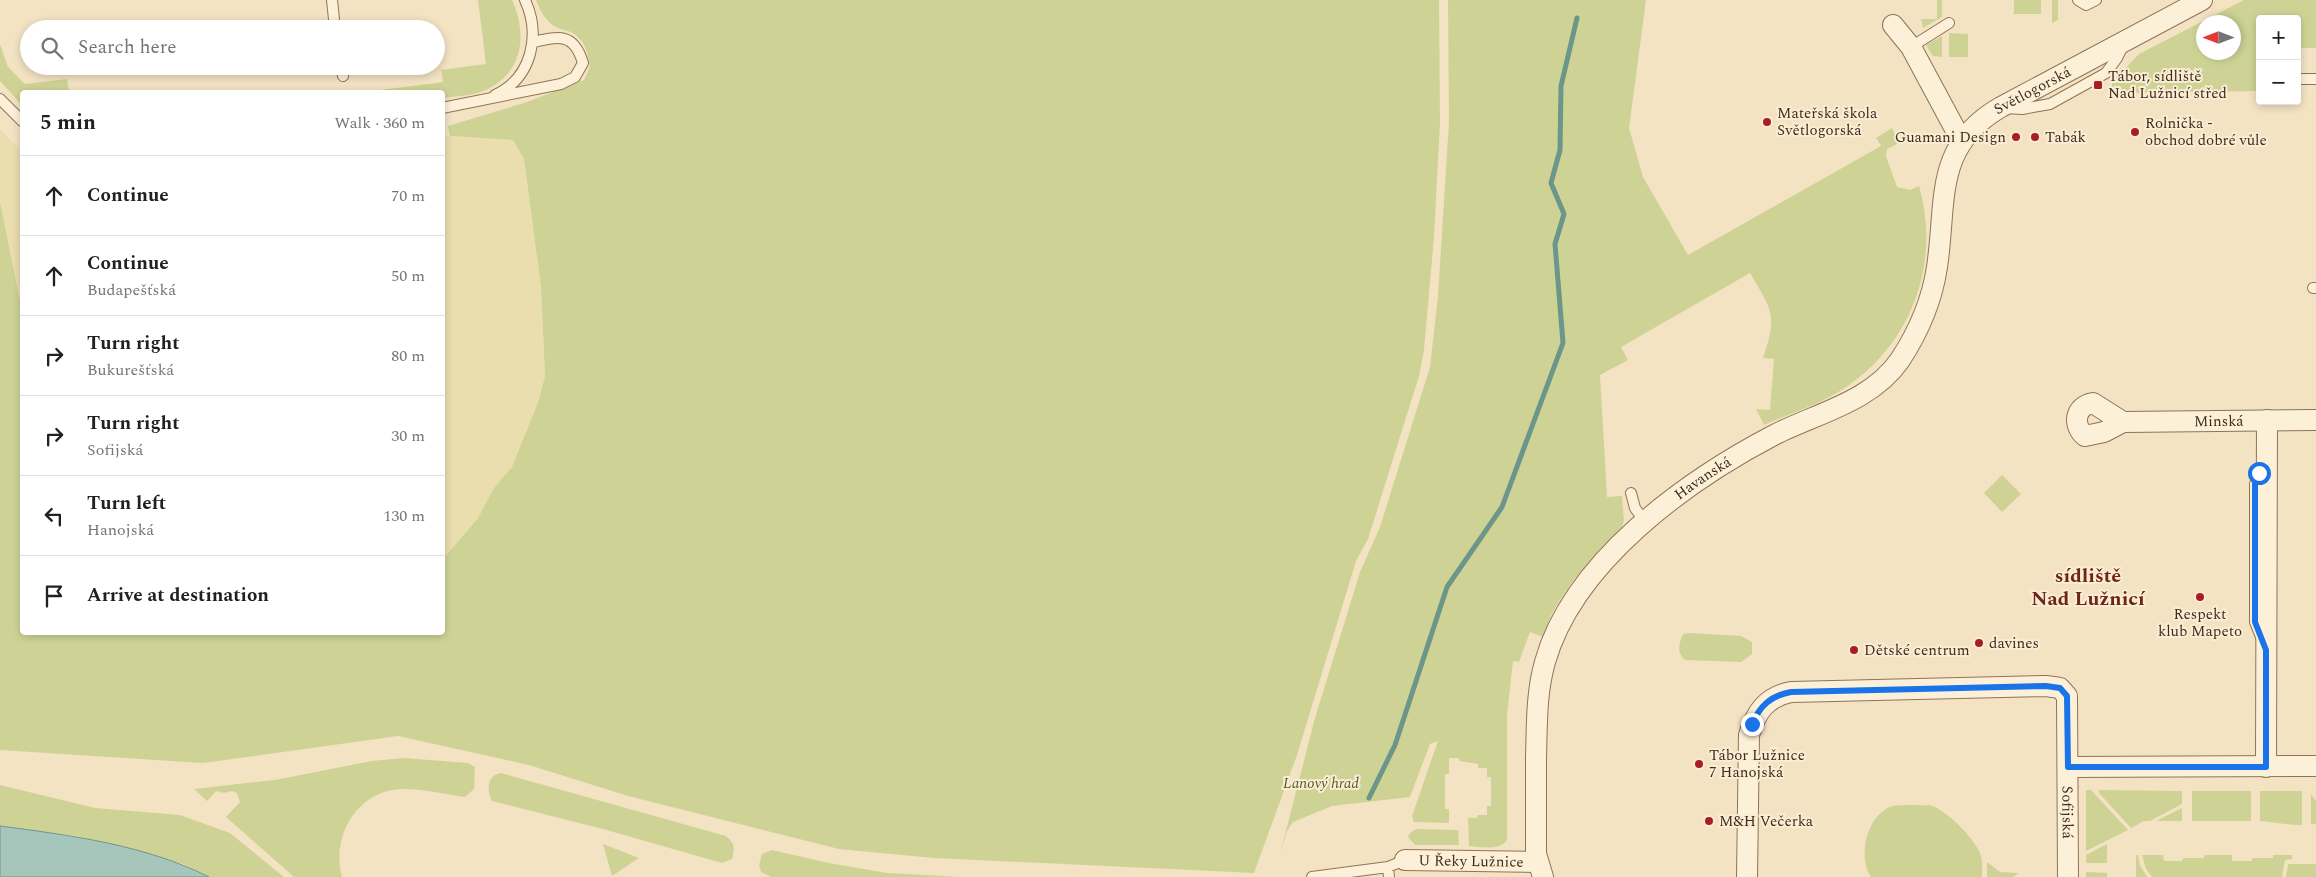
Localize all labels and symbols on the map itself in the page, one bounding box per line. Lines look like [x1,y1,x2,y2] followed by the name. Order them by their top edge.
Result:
[2196,15,2241,60] north arrow
[1989,60,2076,121] street label: Světlogorská
[2108,65,2227,105] place label: Tábor, sídliště Nad Lužnicí střed
[2092,79,2104,91] marker: Tábor, sídliště Nad Lužnicí střed
[1777,102,1878,142] place label: Mateřská škola Světlogorská
[2145,112,2267,152] place label: Rolnička - obchod dobré vůle
[1761,116,1773,128] marker: Mateřská škola Světlogorská
[1895,126,2006,149] place label: Guamani Design
[2045,126,2086,149] place label: Tabák
[2129,126,2141,138] marker: Rolnička - obchod dobré vůle
[2010,131,2022,143] marker: Guamani Design
[2029,131,2041,143] marker: Tabák
[2194,410,2244,433] street label: Minská
[1670,450,1737,506] street label: Havanská
[2248,462,2271,485] route start
[2031,561,2146,614] district label: sídliště Nad Lužnicí
[2194,591,2206,603] marker: Respekt klub Mapeto
[2158,603,2242,643] place label: Respekt klub Mapeto
[1989,632,2039,655] place label: davines
[1973,637,1985,649] marker: davines
[1864,639,1970,662] place label: Dětské centrum
[1848,644,1860,656] marker: Dětské centrum
[1741,713,1764,736] route end
[1709,744,1805,784] place label: Tábor Lužnice 7 Hanojská
[1693,758,1705,770] marker: Tábor Lužnice 7 Hanojská
[1283,772,1359,795] park label: Lanový hrad
[2055,786,2079,839] street label: Sofijská
[1719,810,1814,833] place label: M&H Večerka
[1703,815,1715,827] marker: M&H Večerka
[1418,849,1524,874] street label: U Řeky Lužnice

